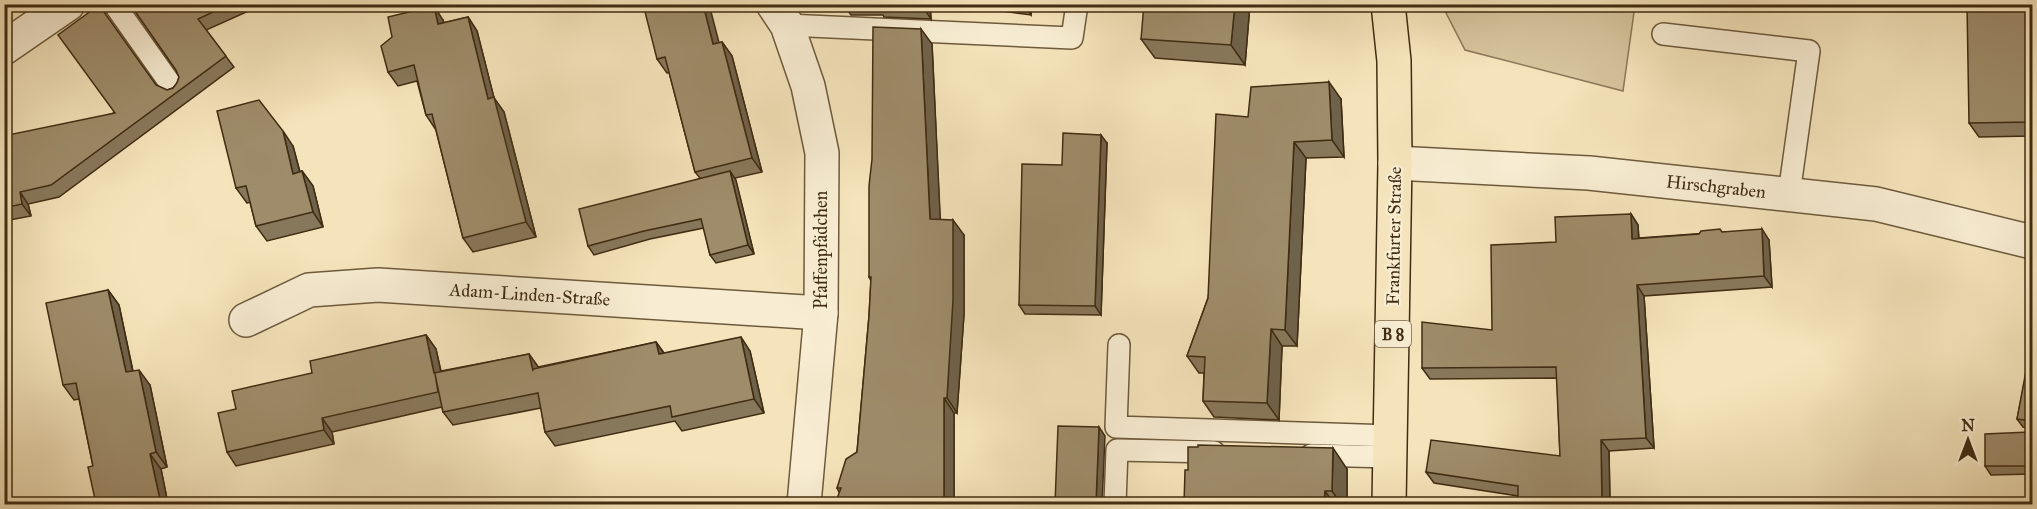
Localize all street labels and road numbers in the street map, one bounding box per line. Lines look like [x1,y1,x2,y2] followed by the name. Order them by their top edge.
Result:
[1382,167,1406,305] street label: Frankfurter Straße
[1665,170,1767,203] street label: Hirschgraben
[810,191,832,309] street label: Pfaffenpfädchen
[448,278,611,311] street label: Adam-Linden-Straße
[1375,321,1411,347] road number: B 8

